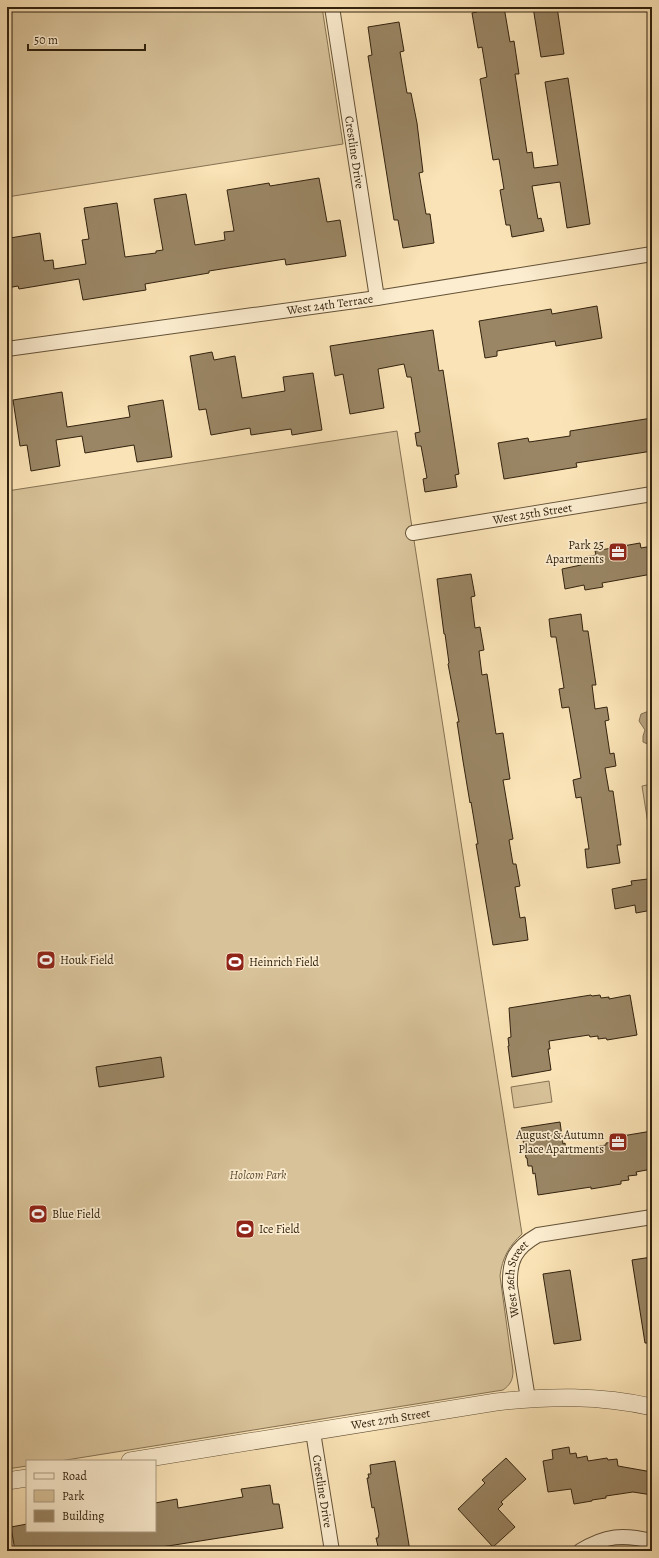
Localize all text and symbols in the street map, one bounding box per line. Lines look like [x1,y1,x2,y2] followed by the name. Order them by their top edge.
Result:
[28,26,145,52] scale bar
[34,32,58,48] text: 50 m
[341,115,368,190] street label: Crestline Drive
[285,291,374,318] street label: West 24th Terrace
[491,499,573,528] street label: West 25th Street
[545,537,604,567] place label: Park 25 Apartments
[607,541,629,563] office icon: Park 25 Apartments
[35,949,57,971] sports icon: Houk Field
[224,951,246,973] sports icon: Heinrich Field
[60,952,114,968] place label: Houk Field
[249,954,320,970] place label: Heinrich Field
[515,1127,604,1157] place label: August & Autumn Place Apartments
[607,1131,629,1153] office icon: August & Autumn Place Apartments
[230,1167,287,1183] park label: Holcom Park
[27,1203,49,1225] sports icon: Blue Field
[52,1206,101,1222] place label: Blue Field
[234,1218,256,1240] sports icon: Ice Field
[259,1221,300,1237] place label: Ice Field
[502,1236,532,1320] street label: West 26th Street
[349,1405,431,1433] street label: West 27th Street
[309,1454,336,1529] street label: Crestline Drive
[26,1460,156,1532] legend
[62,1468,88,1484] text: Road
[62,1488,85,1504] text: Park
[62,1508,104,1524] text: Building

